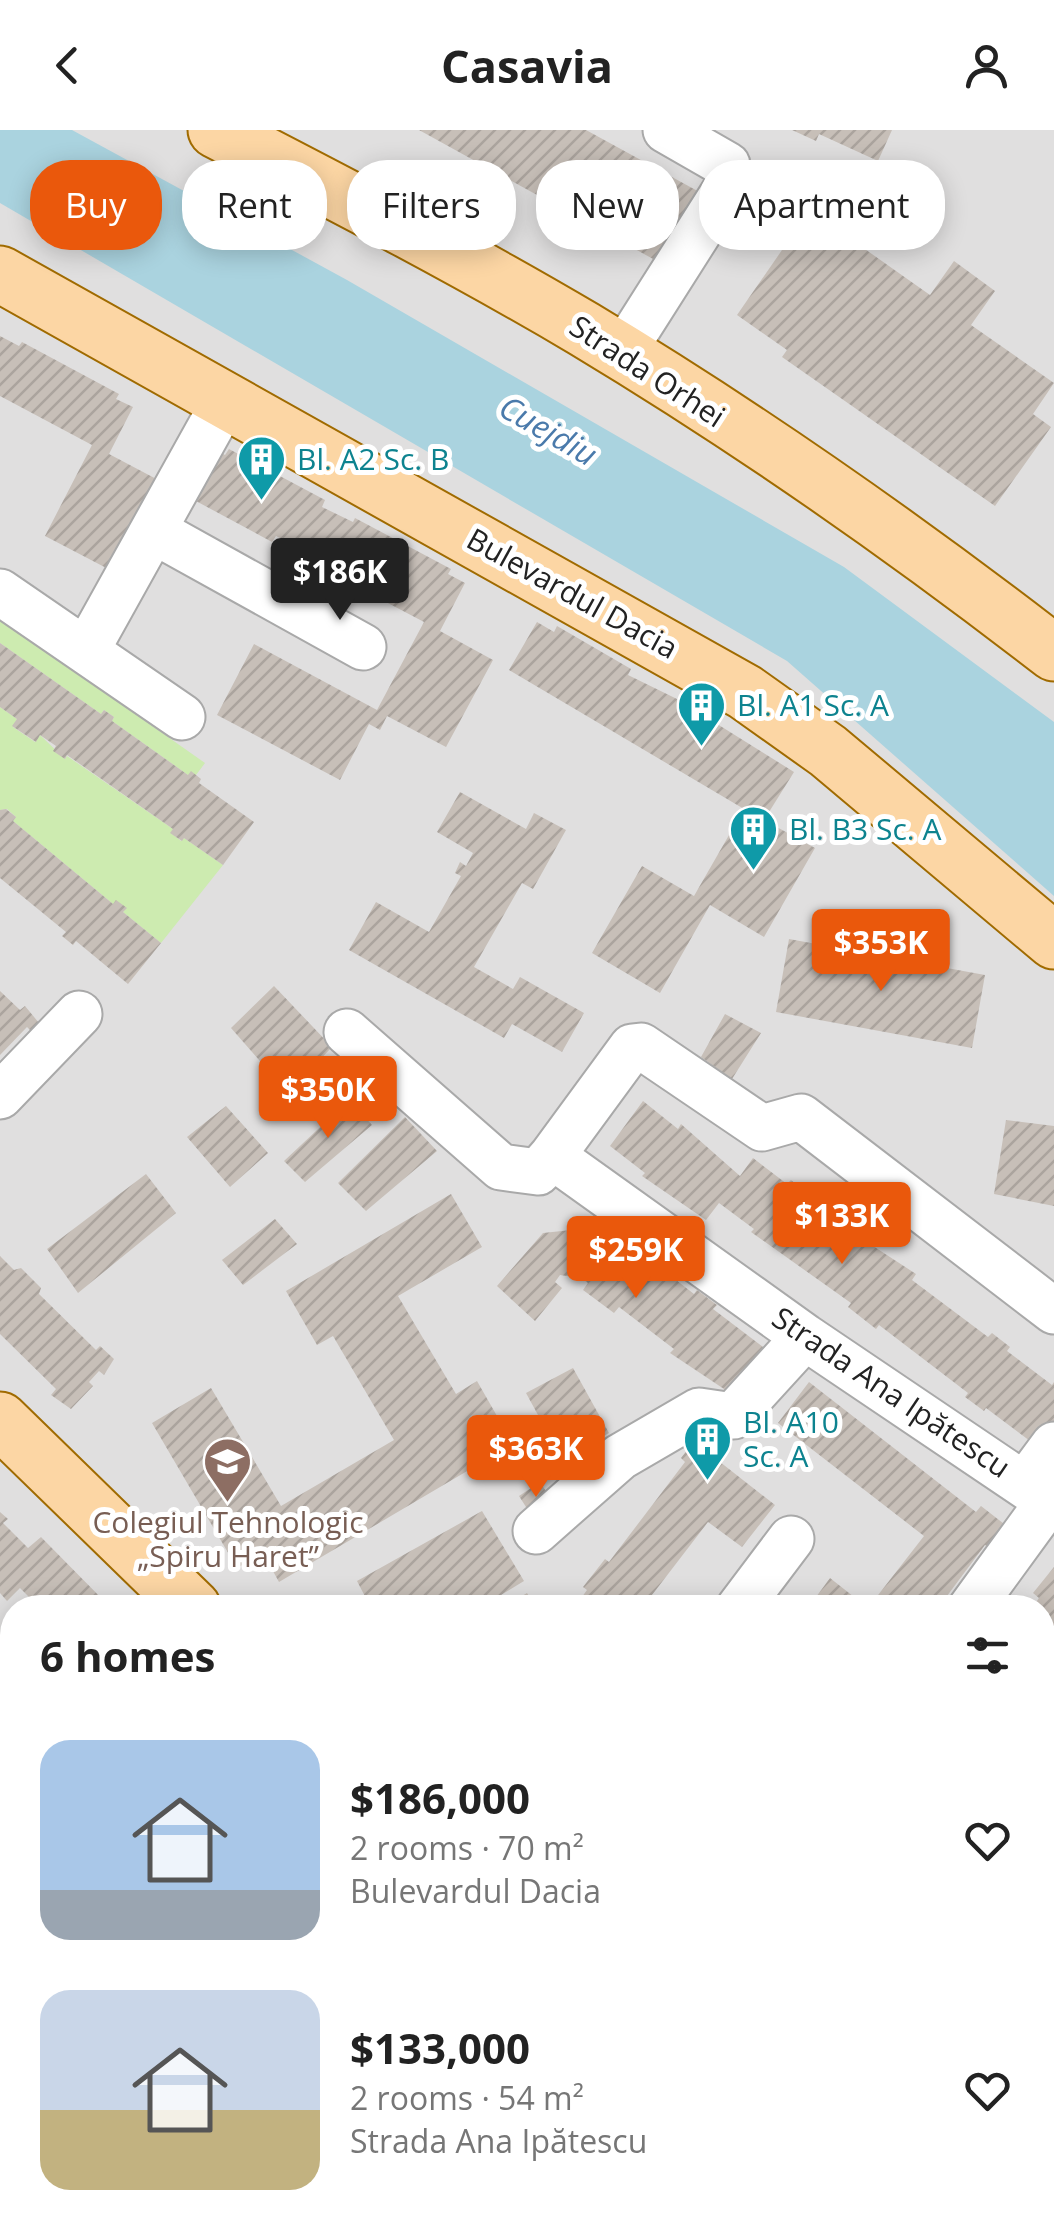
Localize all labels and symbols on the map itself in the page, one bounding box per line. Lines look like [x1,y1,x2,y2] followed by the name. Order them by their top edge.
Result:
[562,305,733,436] street label: Strada Orhei
[492,385,606,475] water label: Cuejdiu
[236,434,288,502] building icon: Bl. A2 Sc. B
[297,438,449,479] place label: Bl. A2 Sc. B
[460,518,686,668] street label: Bulevardul Dacia
[270,538,410,623] pin: $186K
[676,680,728,748] building icon: Bl. A1 Sc. A
[737,684,889,725] place label: Bl. A1 Sc. A
[728,804,780,872] building icon: Bl. B3 Sc. A
[789,808,941,849] place label: Bl. B3 Sc. A
[811,909,951,994] pin: $353K
[258,1056,398,1141] pin: $350K
[772,1182,912,1267] pin: $133K
[566,1216,706,1301] pin: $259K
[765,1297,1019,1487] street label: Strada Ana Ipătescu
[743,1401,839,1476] place label: Bl. A10 Sc. A
[682,1414,734,1482] building icon: Bl. A10 Sc. A
[466,1415,606,1500] pin: $363K
[202,1436,254,1504] school or university icon: Colegiul Tehnologic „Spiru Haret”
[92,1501,364,1576] place label: Colegiul Tehnologic „Spiru Haret”

